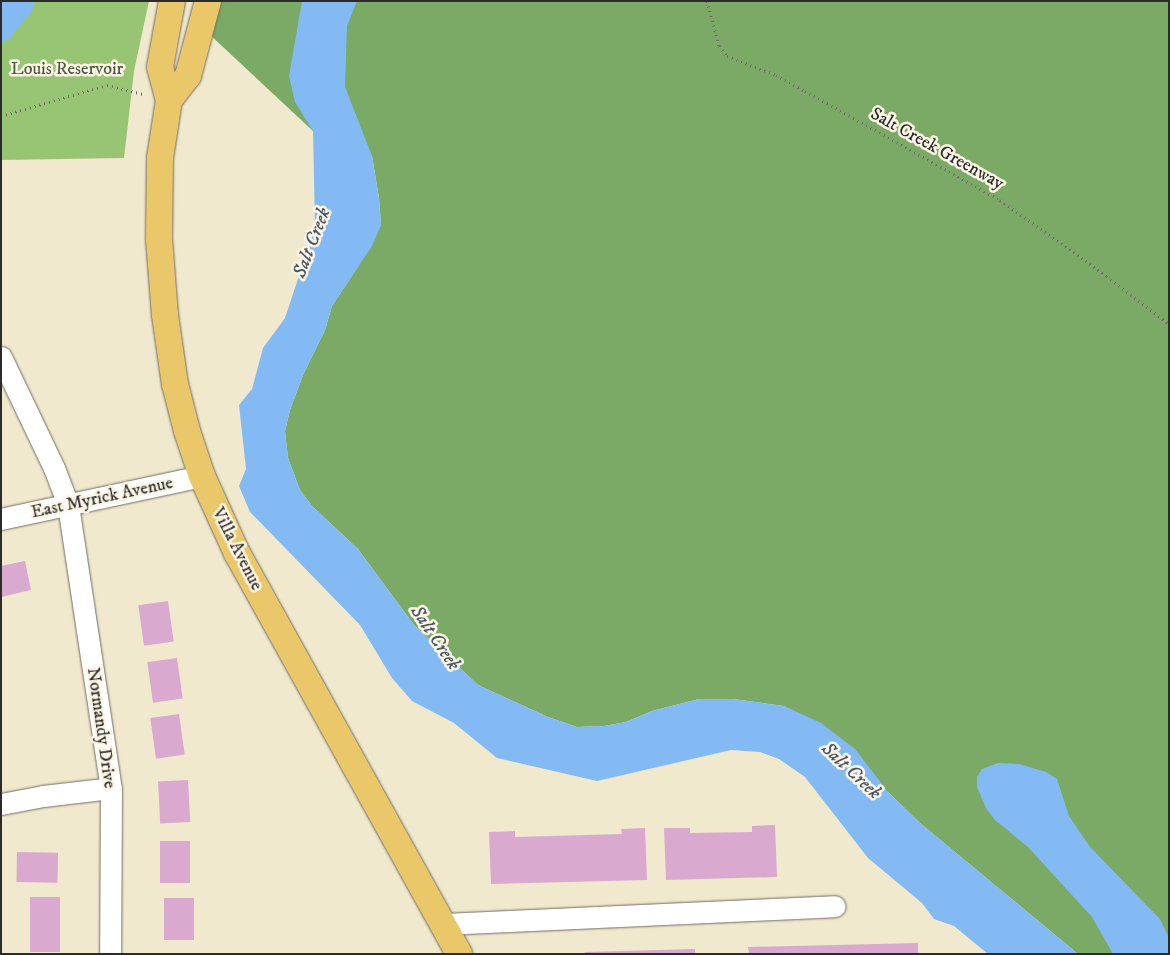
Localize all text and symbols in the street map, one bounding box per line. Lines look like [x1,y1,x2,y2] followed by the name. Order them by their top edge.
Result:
[11,58,123,80] park label: Louis Reservoir
[866,103,1008,195] street label: Salt Creek Greenway
[288,205,336,281] water label: Salt Creek
[29,472,175,524] street label: East Myrick Avenue
[207,504,267,594] street label: Villa Avenue
[405,601,465,675] water label: Salt Creek
[82,666,120,790] street label: Normandy Drive
[816,738,886,804] water label: Salt Creek

